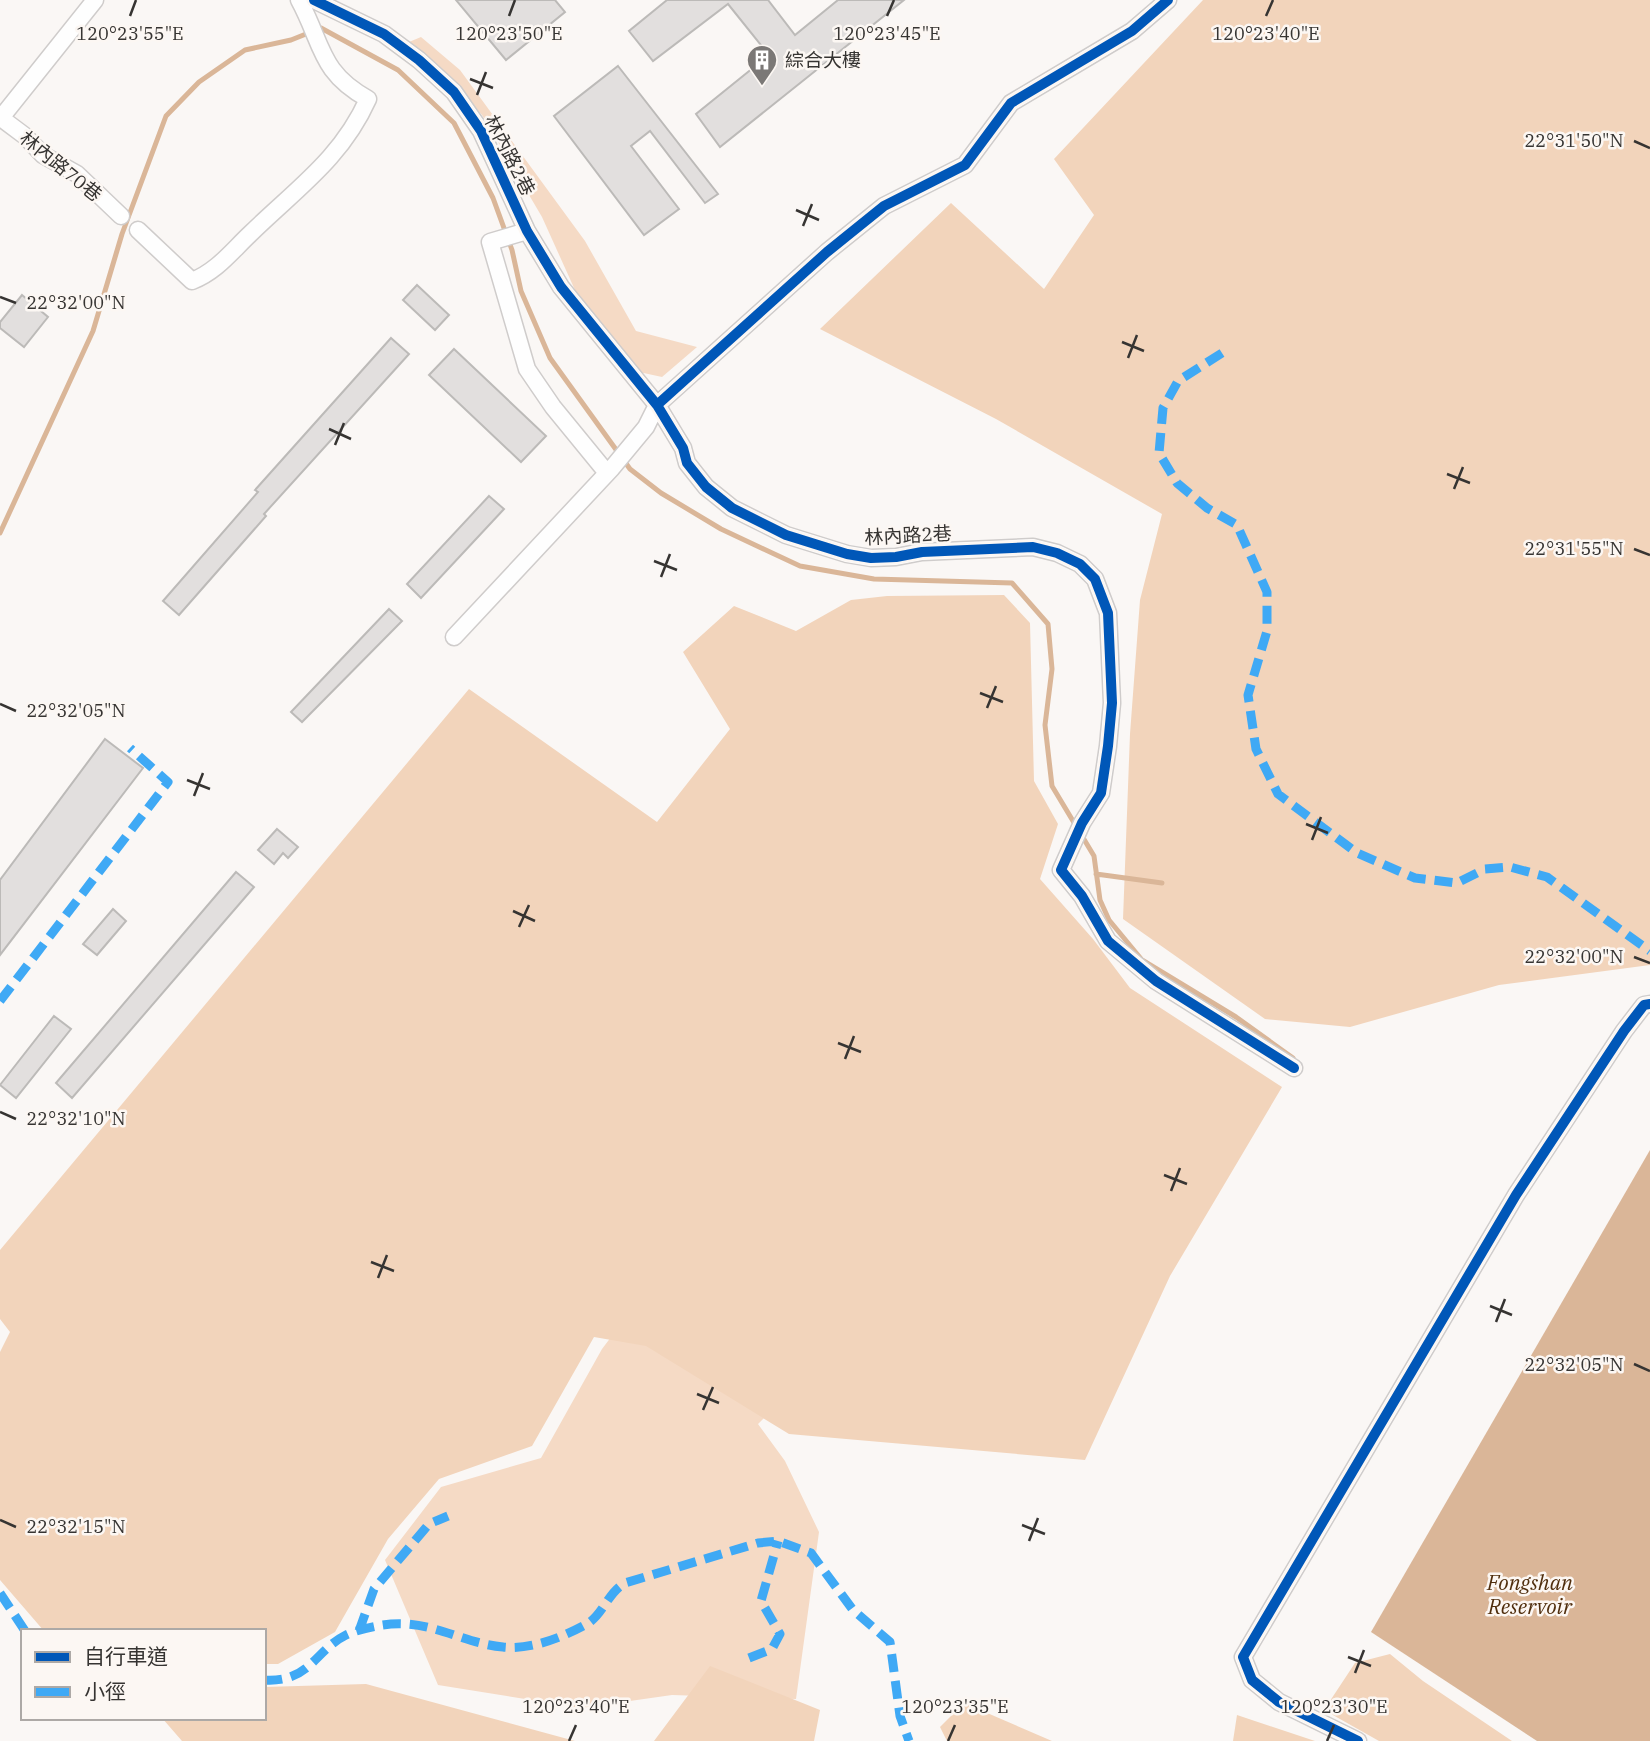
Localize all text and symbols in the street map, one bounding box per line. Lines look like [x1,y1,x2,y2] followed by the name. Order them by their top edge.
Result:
[76,22,184,45] text: 120°23'55"E
[455,22,563,45] text: 120°23'50"E
[833,22,941,45] text: 120°23'45"E
[1212,22,1320,45] text: 120°23'40"E
[745,43,779,87] building icon: 綜合大樓
[785,48,861,72] place label: 綜合大樓
[479,111,541,199] street label: 林內路2巷
[15,126,107,206] street label: 林內路70巷
[1525,129,1624,152] text: 22°31'50"N
[27,291,126,314] text: 22°32'00"N
[864,521,952,549] street label: 林內路2巷
[1525,537,1624,560] text: 22°31'55"N
[27,699,126,722] text: 22°32'05"N
[1525,945,1624,968] text: 22°32'00"N
[27,1107,126,1130] text: 22°32'10"N
[1525,1353,1624,1376] text: 22°32'05"N
[27,1515,126,1538] text: 22°32'15"N
[1486,1568,1573,1620] water label: Fongshan Reservoir
[21,1629,266,1720] legend
[84,1642,168,1670] text: 自行車道
[84,1677,126,1705] text: 小徑
[522,1695,630,1718] text: 120°23'40"E
[901,1695,1009,1718] text: 120°23'35"E
[1280,1695,1388,1718] text: 120°23'30"E

